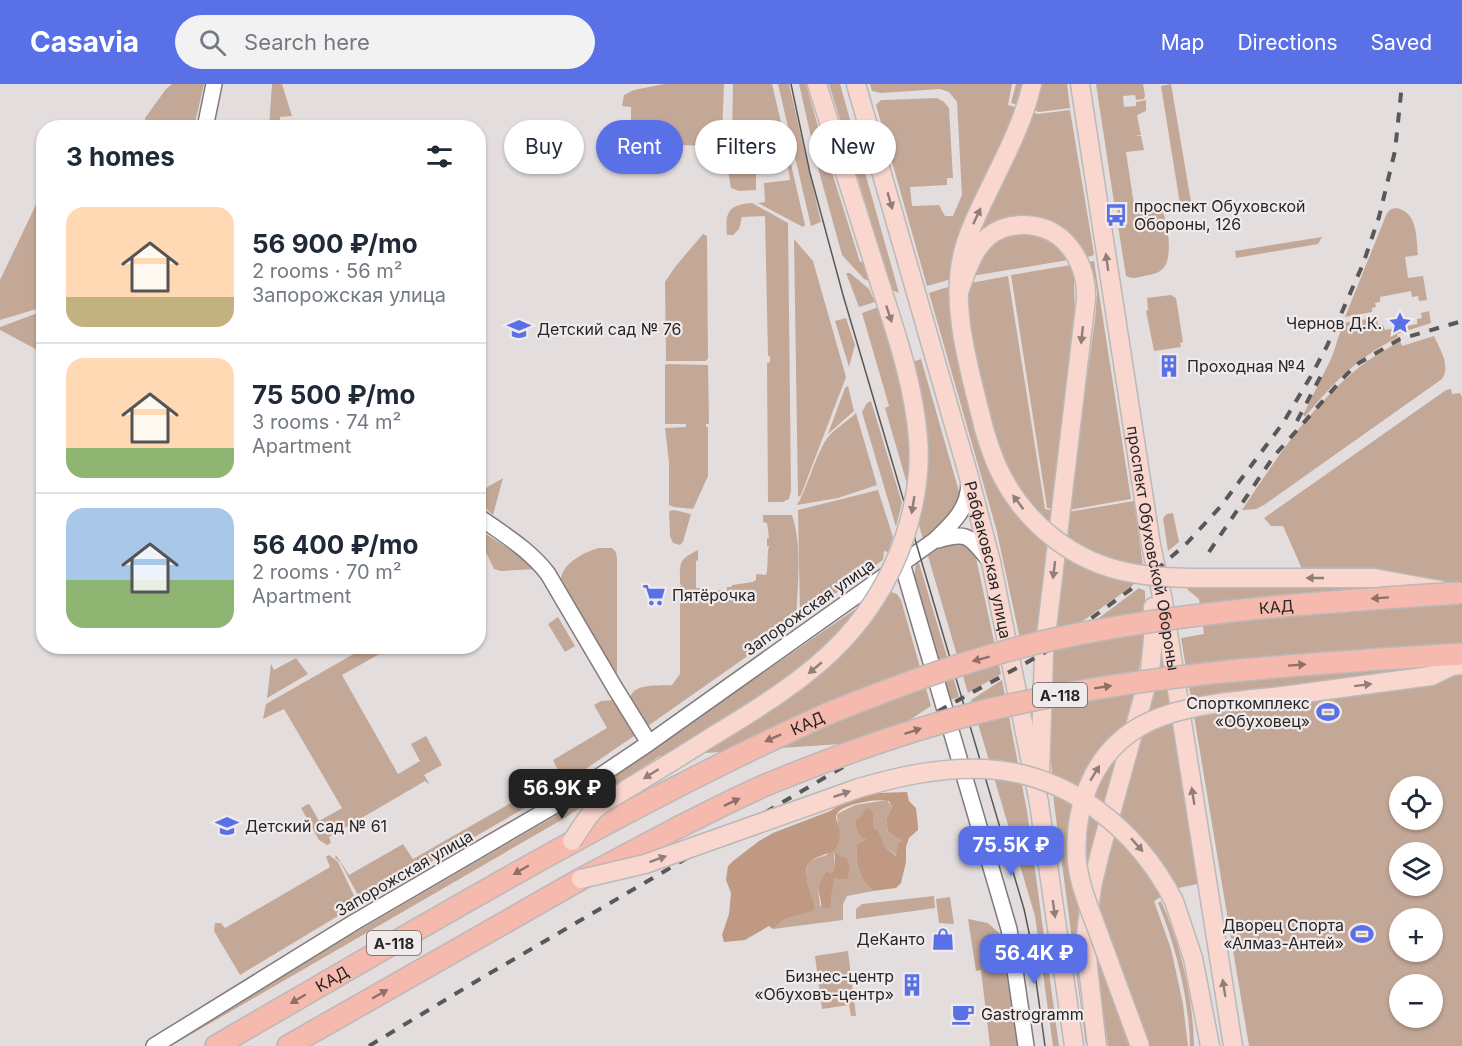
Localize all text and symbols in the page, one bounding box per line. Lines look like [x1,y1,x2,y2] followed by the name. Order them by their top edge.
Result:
[175,15,595,69] search box
[30,25,139,59] text: Casavia
[196,26,229,59] icon: search
[244,29,370,55] text: Search here
[1161,30,1204,55] text: Map
[1237,30,1338,55] text: Directions
[1371,30,1432,55] text: Saved
[504,120,584,174] chip: Buy
[596,120,683,174] chip: Rent
[695,120,797,174] chip: Filters
[809,120,896,174] chip: New
[423,140,456,173] icon: filters
[66,141,175,172] text: 3 homes
[886,192,895,210] one-way arrow
[1134,196,1306,234] place label: проспект Обуховской Обороны, 126
[1103,202,1129,228] bus stop icon: проспект Обуховской Обороны, 126
[972,207,981,224] one-way arrow
[252,228,418,259] text: 56 900 ₽/mo
[114,231,186,303] icon: home
[1102,252,1111,271] one-way arrow
[252,259,403,283] text: 2 rooms · 56 m²
[252,283,446,307] text: Запорожская улица
[885,305,895,323] one-way arrow
[1387,310,1413,336] place icon: Чернов Д.К.
[1286,313,1382,333] place label: Чернов Д.К.
[506,316,532,342] school or university icon: Детский сад № 76
[537,319,681,339] place label: Детский сад № 76
[1077,326,1087,345] one-way arrow
[1156,353,1182,379] building icon: Проходная №4
[1187,356,1306,376] place label: Проходная №4
[252,379,416,410] text: 75 500 ₽/mo
[114,382,186,454] icon: home
[252,410,401,434] text: 3 rooms · 74 m²
[1123,424,1184,672] street label: проспект Обуховской Обороны
[252,434,351,458] text: Apartment
[960,479,1016,640] street label: Рабфаковская улица
[909,495,918,514] one-way arrow
[1012,495,1024,511] one-way arrow
[252,529,419,560] text: 56 400 ₽/mo
[114,532,186,604] icon: home
[740,554,878,660] street label: Запорожская улица
[252,560,402,584] text: 2 rooms · 70 m²
[1049,561,1059,580] one-way arrow
[1306,573,1325,583] one-way arrow
[641,582,667,608] supermarket icon: Пятёрочка
[252,584,351,608] text: Apartment
[672,585,756,605] place label: Пятёрочка
[1371,594,1390,603] one-way arrow
[1258,595,1294,618] street label: КАД
[972,655,990,665] one-way arrow
[1287,660,1306,670] one-way arrow
[808,661,823,674] one-way arrow
[1354,680,1373,690] one-way arrow
[1094,682,1113,691] one-way arrow
[1033,683,1087,707] road number: А-118
[1186,693,1310,731] place label: Спорткомплекс «Обуховец»
[1315,699,1341,725] sports icon: Спорткомплекс «Обуховец»
[787,707,827,739] street label: КАД
[904,726,922,735] one-way arrow
[764,733,782,743] one-way arrow
[1090,764,1100,781] one-way arrow
[507,769,617,820] pin: 56.9K ₽
[643,769,659,780] one-way arrow
[523,776,601,800] text: 56.9K ₽
[1389,776,1443,1028] map controls
[1389,776,1443,830] button: locate
[1189,786,1198,805] one-way arrow
[833,789,851,799] one-way arrow
[723,797,740,806] one-way arrow
[214,813,240,839] school or university icon: Детский сад № 61
[245,816,387,836] place label: Детский сад № 61
[332,826,476,920] street label: Запорожская улица
[956,826,1066,877] pin: 75.5K ₽
[972,833,1050,857] text: 75.5K ₽
[1130,837,1143,852] one-way arrow
[1389,842,1443,896] button: layers
[649,854,667,864] one-way arrow
[512,865,529,875] one-way arrow
[1050,899,1059,918] one-way arrow
[1389,908,1443,962] button: +
[1222,915,1344,953] place label: Дворец Спорта «Алмаз-Антей»
[1349,921,1375,947] sports icon: Дворец Спорта «Алмаз-Антей»
[930,926,956,952] shop icon: ДеКанто
[857,929,925,949] place label: ДеКанто
[367,931,421,955] road number: А-118
[979,934,1089,985] pin: 56.4K ₽
[994,941,1074,965] text: 56.4K ₽
[312,961,352,996] street label: КАД
[754,966,894,1004] place label: Бизнес-центр «Обуховъ-центр»
[899,972,925,998] building icon: Бизнес-центр «Обуховъ-центр»
[1389,974,1443,1028] button: −
[1219,979,1228,998] one-way arrow
[372,988,388,999] one-way arrow
[289,994,306,1004] one-way arrow
[950,1001,976,1027] cafe icon: Gastrogramm
[981,1004,1084,1024] place label: Gastrogramm

